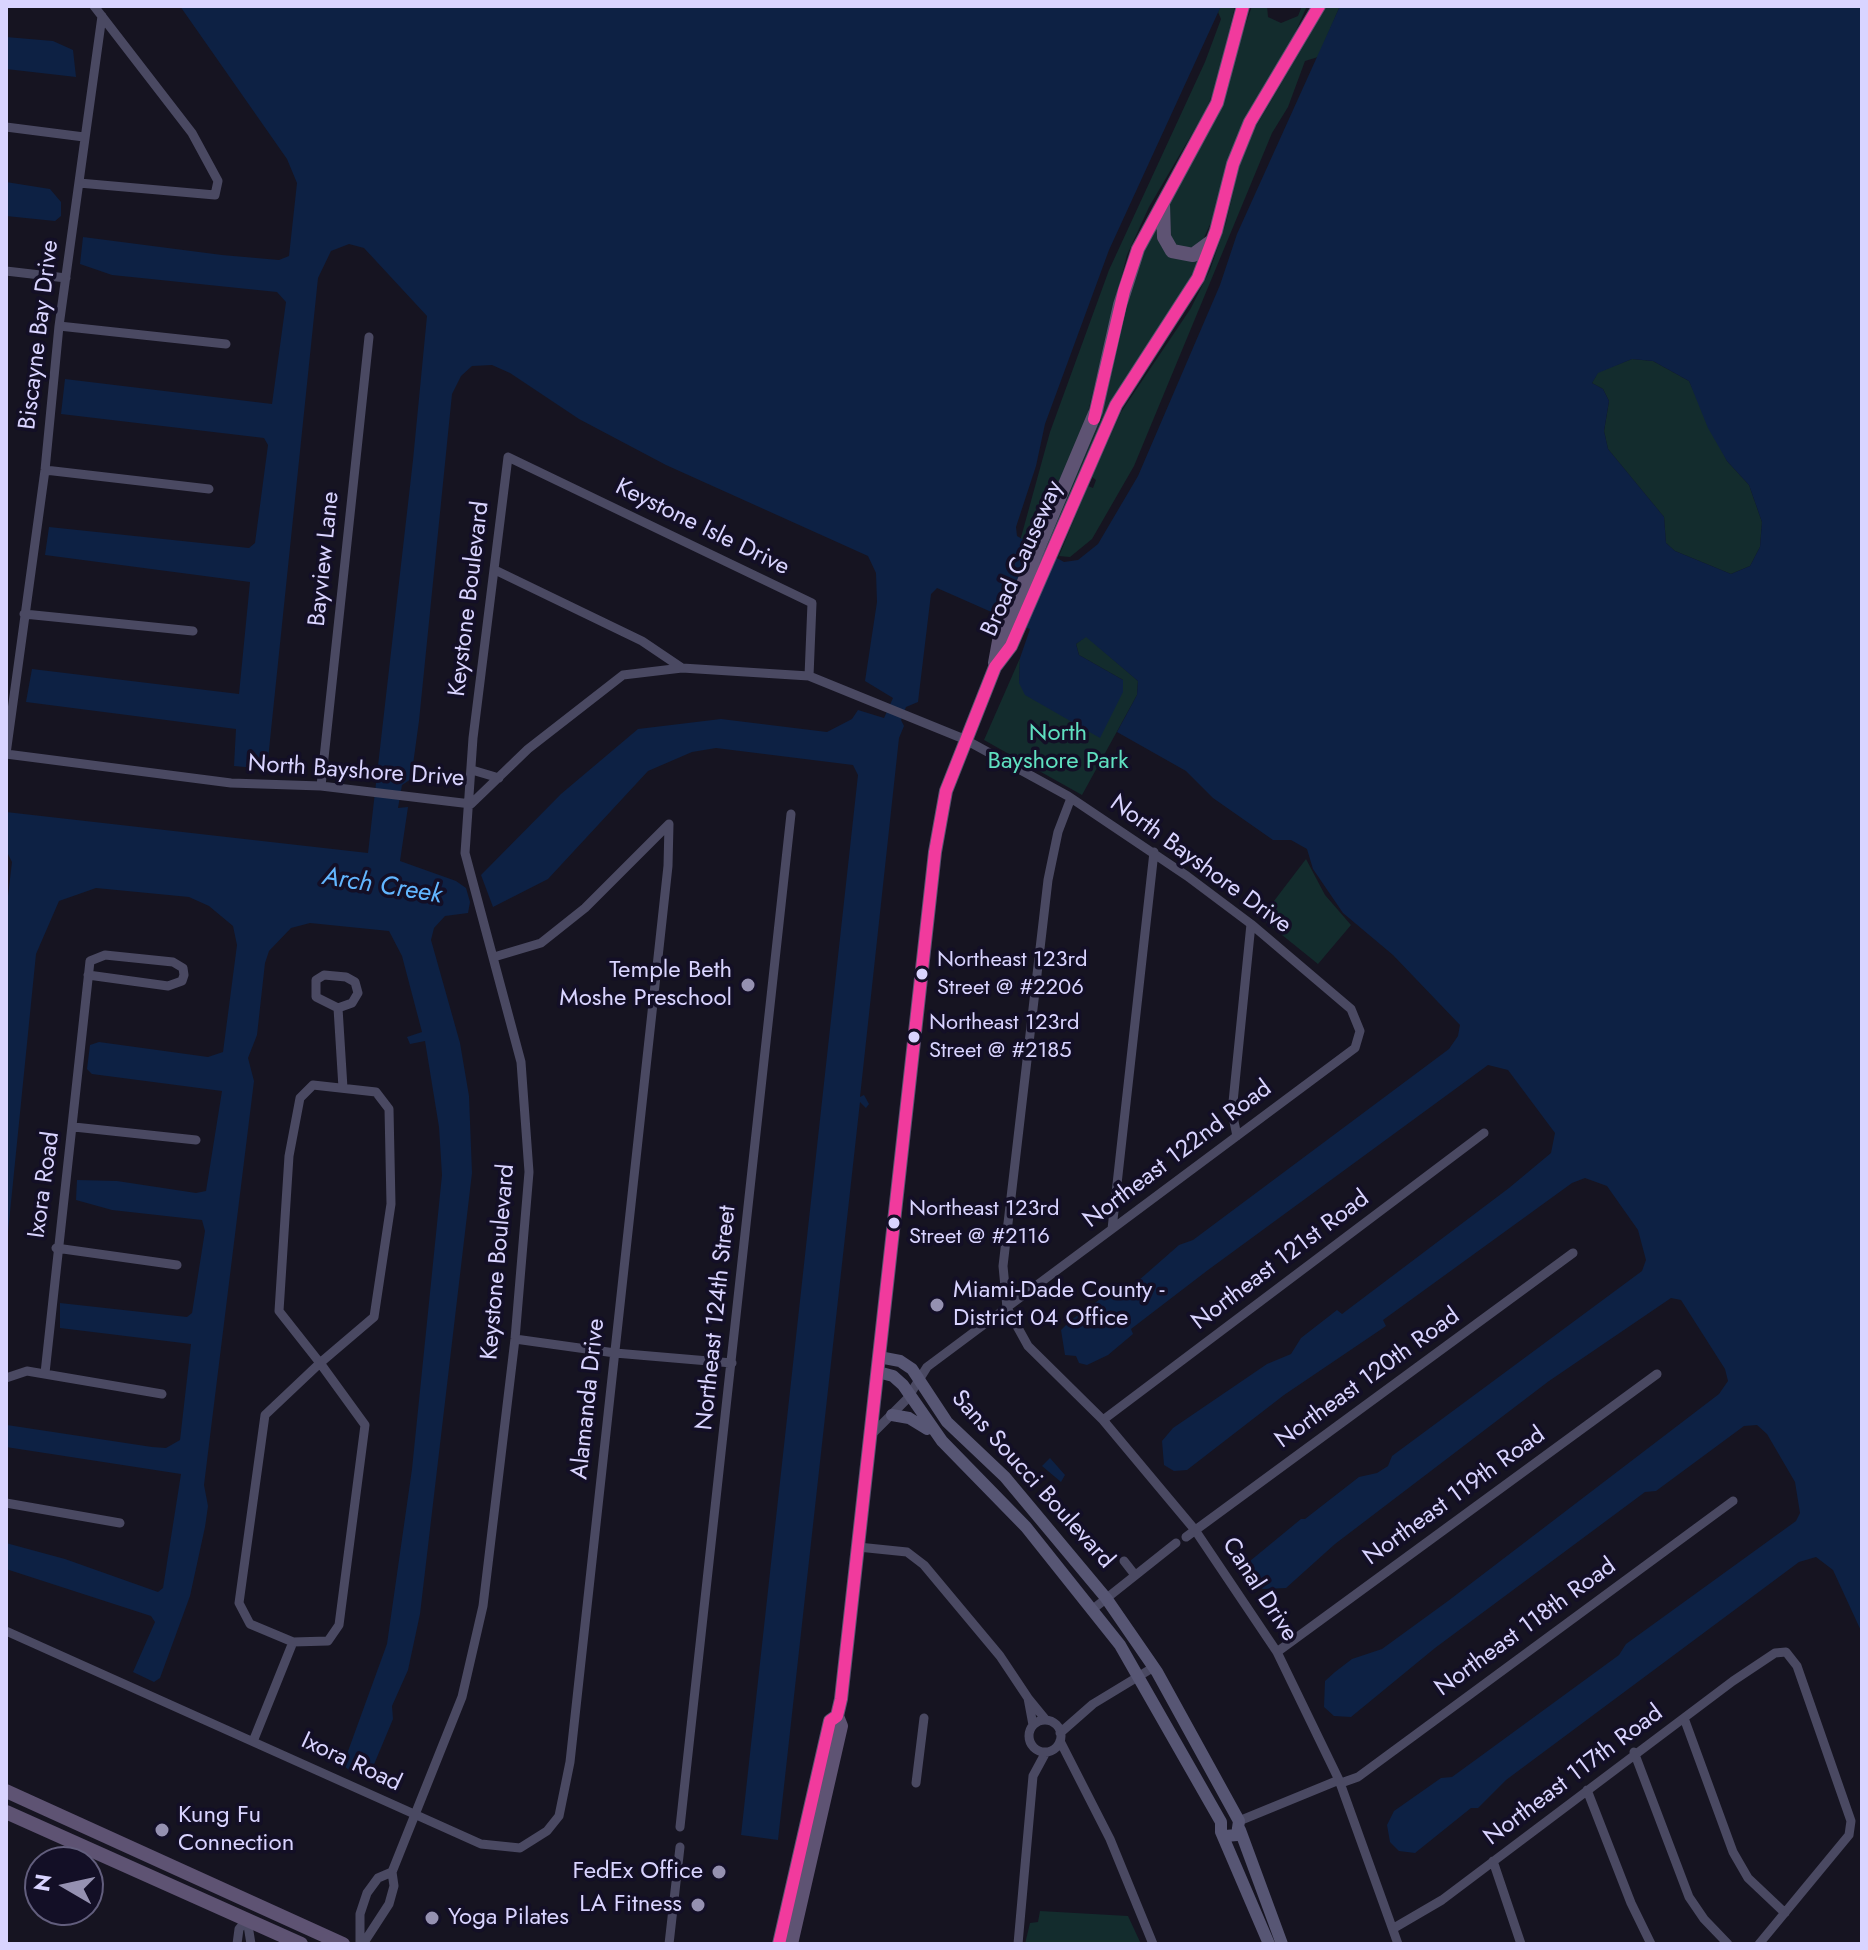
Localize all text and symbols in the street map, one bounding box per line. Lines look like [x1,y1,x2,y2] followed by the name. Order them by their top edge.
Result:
[14,239,66,431] street label: Biscayne Bay Drive
[610,473,794,583] street label: Keystone Isle Drive
[976,477,1070,641] street label: Broad Causeway
[304,490,346,628] street label: Bayview Lane
[444,500,496,698] street label: Keystone Boulevard
[988,720,1128,776] park label: North Bayshore Park
[247,750,465,794] street label: North Bayshore Drive
[1104,790,1296,940] street label: North Bayshore Drive
[320,862,444,912] water label: Arch Creek
[937,948,1088,1000] place label: Northeast 123rd Street @ #2206
[559,957,732,1013] place label: Temple Beth Moshe Preschool
[914,966,930,982] marker: Northeast 123rd Street @ #2206
[739,976,757,994] marker: Temple Beth Moshe Preschool
[929,1011,1080,1062] place label: Northeast 123rd Street @ #2185
[906,1029,922,1045] marker: Northeast 123rd Street @ #2185
[1078,1075,1278,1235] street label: Northeast 122nd Road
[23,1130,67,1240] street label: Ixora Road
[476,1163,522,1361] street label: Keystone Boulevard
[1187,1185,1375,1337] street label: Northeast 121st Road
[909,1197,1060,1248] place label: Northeast 123rd Street @ #2116
[691,1204,743,1432] street label: Northeast 124th Street
[886,1215,902,1231] marker: Northeast 123rd Street @ #2116
[953,1277,1165,1333] place label: Miami-Dade County - District 04 Office
[928,1296,946,1314] marker: Miami-Dade County - District 04 Office
[1270,1302,1466,1456] street label: Northeast 120th Road
[566,1317,612,1481] street label: Alamanda Drive
[944,1385,1120,1575] street label: Sans Soucci Boulevard
[1359,1421,1551,1573] street label: Northeast 119th Road
[1215,1533,1303,1647] street label: Canal Drive
[1430,1553,1622,1703] street label: Northeast 118th Road
[1479,1699,1669,1853] street label: Northeast 117th Road
[296,1727,406,1799] street label: Ixora Road
[178,1802,294,1858] place label: Kung Fu Connection
[153,1821,171,1839] marker: Kung Fu Connection
[24,1846,104,1926] north arrow
[572,1858,703,1886] place label: FedEx Office
[710,1863,728,1881] marker: FedEx Office
[25,1871,59,1894] text: N
[579,1891,682,1919] place label: LA Fitness
[689,1896,707,1914] marker: LA Fitness
[448,1904,569,1932] place label: Yoga Pilates
[423,1909,441,1927] marker: Yoga Pilates

